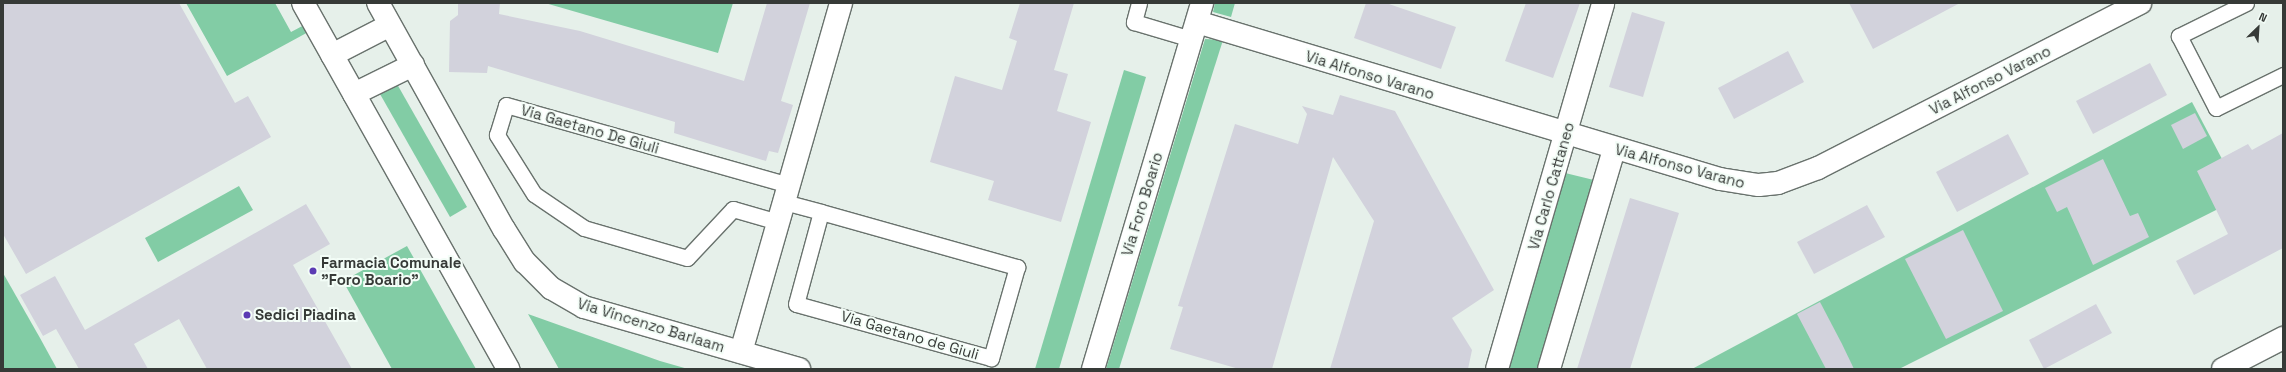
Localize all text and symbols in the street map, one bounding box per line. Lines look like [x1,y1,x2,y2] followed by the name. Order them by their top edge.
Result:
[2238,8,2278,48] north arrow
[2257,9,2269,25] text: N
[1926,42,2054,118] street label: Via Alfonso Varano
[1303,47,1437,103] street label: Via Alfonso Varano
[519,101,661,157] street label: Via Gaetano De Giuli
[1524,120,1578,252] street label: Via Carlo Cattaneo
[1613,140,1747,192] street label: Via Alfonso Varano
[1118,150,1166,258] street label: Via Foro Boario
[321,253,461,288] place label: Farmacia Comunale "Foro Boario"
[308,266,318,276] marker: Farmacia Comunale "Foro Boario"
[575,294,727,356] street label: Via Vincenzo Barlaam
[255,306,356,324] place label: Sedici Piadina
[839,307,981,363] street label: Via Gaetano de Giuli
[242,310,252,320] marker: Sedici Piadina

